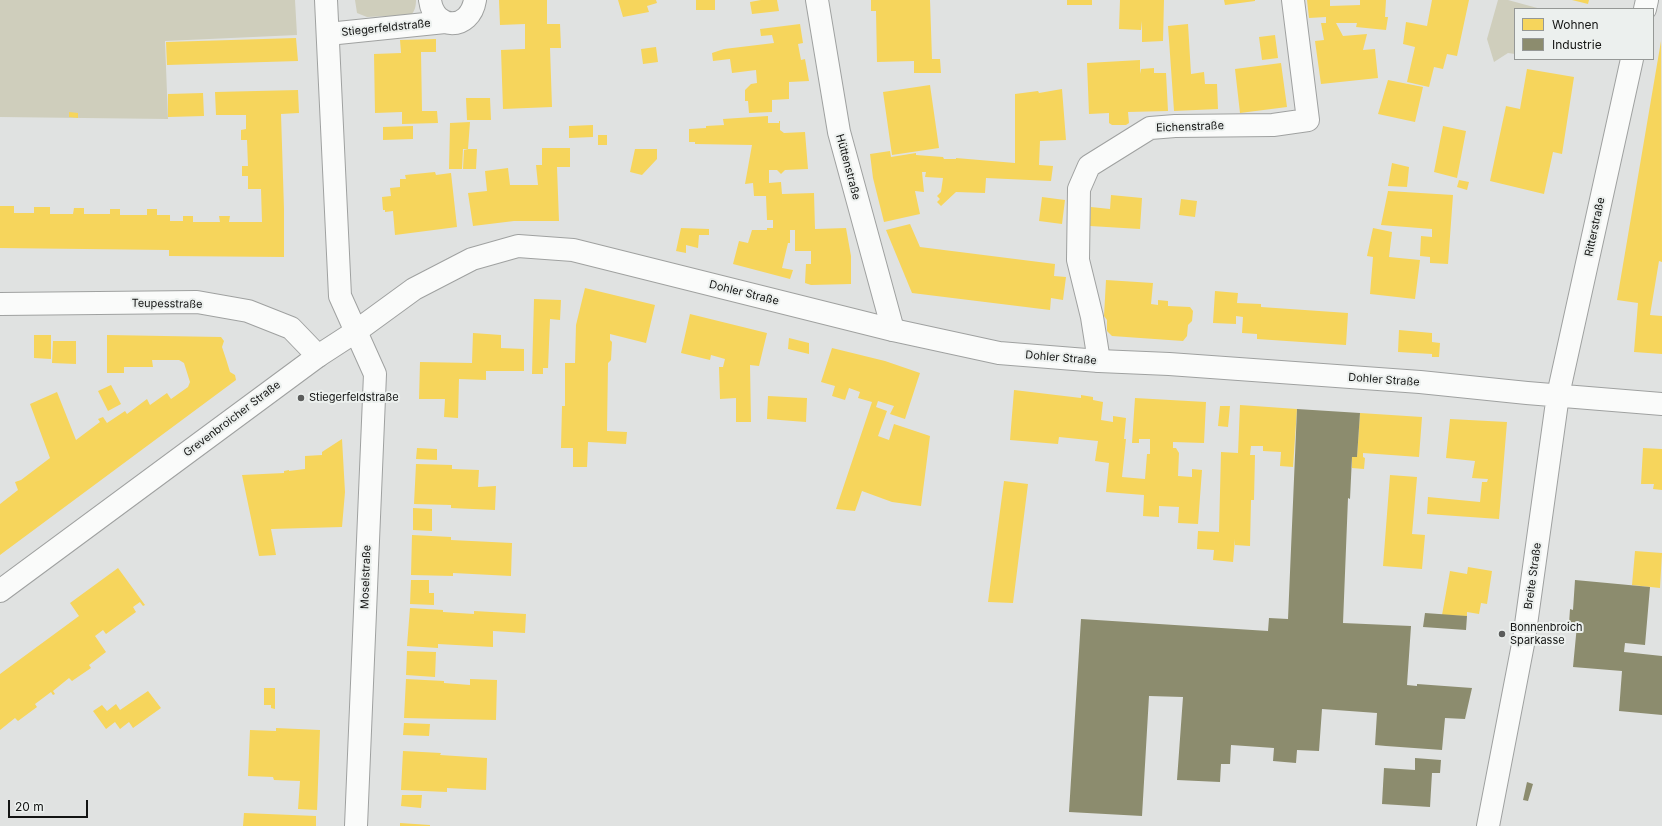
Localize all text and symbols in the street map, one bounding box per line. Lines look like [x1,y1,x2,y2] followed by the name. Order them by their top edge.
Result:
[1514,8,1654,60] legend
[341,17,431,39] street label: Stiegerfeldstraße
[1552,17,1599,32] text: Wohnen
[1552,37,1602,52] text: Industrie
[1156,119,1224,135] street label: Eichenstraße
[833,133,863,201] street label: Hüttenstraße
[1582,196,1608,258] street label: Ritterstraße
[708,278,780,308] street label: Dohler Straße
[131,297,203,311] street label: Teupesstraße
[1025,348,1097,368] street label: Dohler Straße
[1348,371,1420,389] street label: Dohler Straße
[181,378,283,460] street label: Grevenbroicher Straße
[309,391,399,405] place label: Stiegerfeldstraße
[296,393,306,403] marker: Stiegerfeldstraße
[1522,542,1544,610] street label: Breite Straße
[358,545,374,609] street label: Moselstraße
[1510,621,1582,647] place label: Bonnenbroich Sparkasse
[1497,629,1507,639] marker: Bonnenbroich Sparkasse
[10,792,90,818] scale bar
[15,799,44,814] text: 20 m

